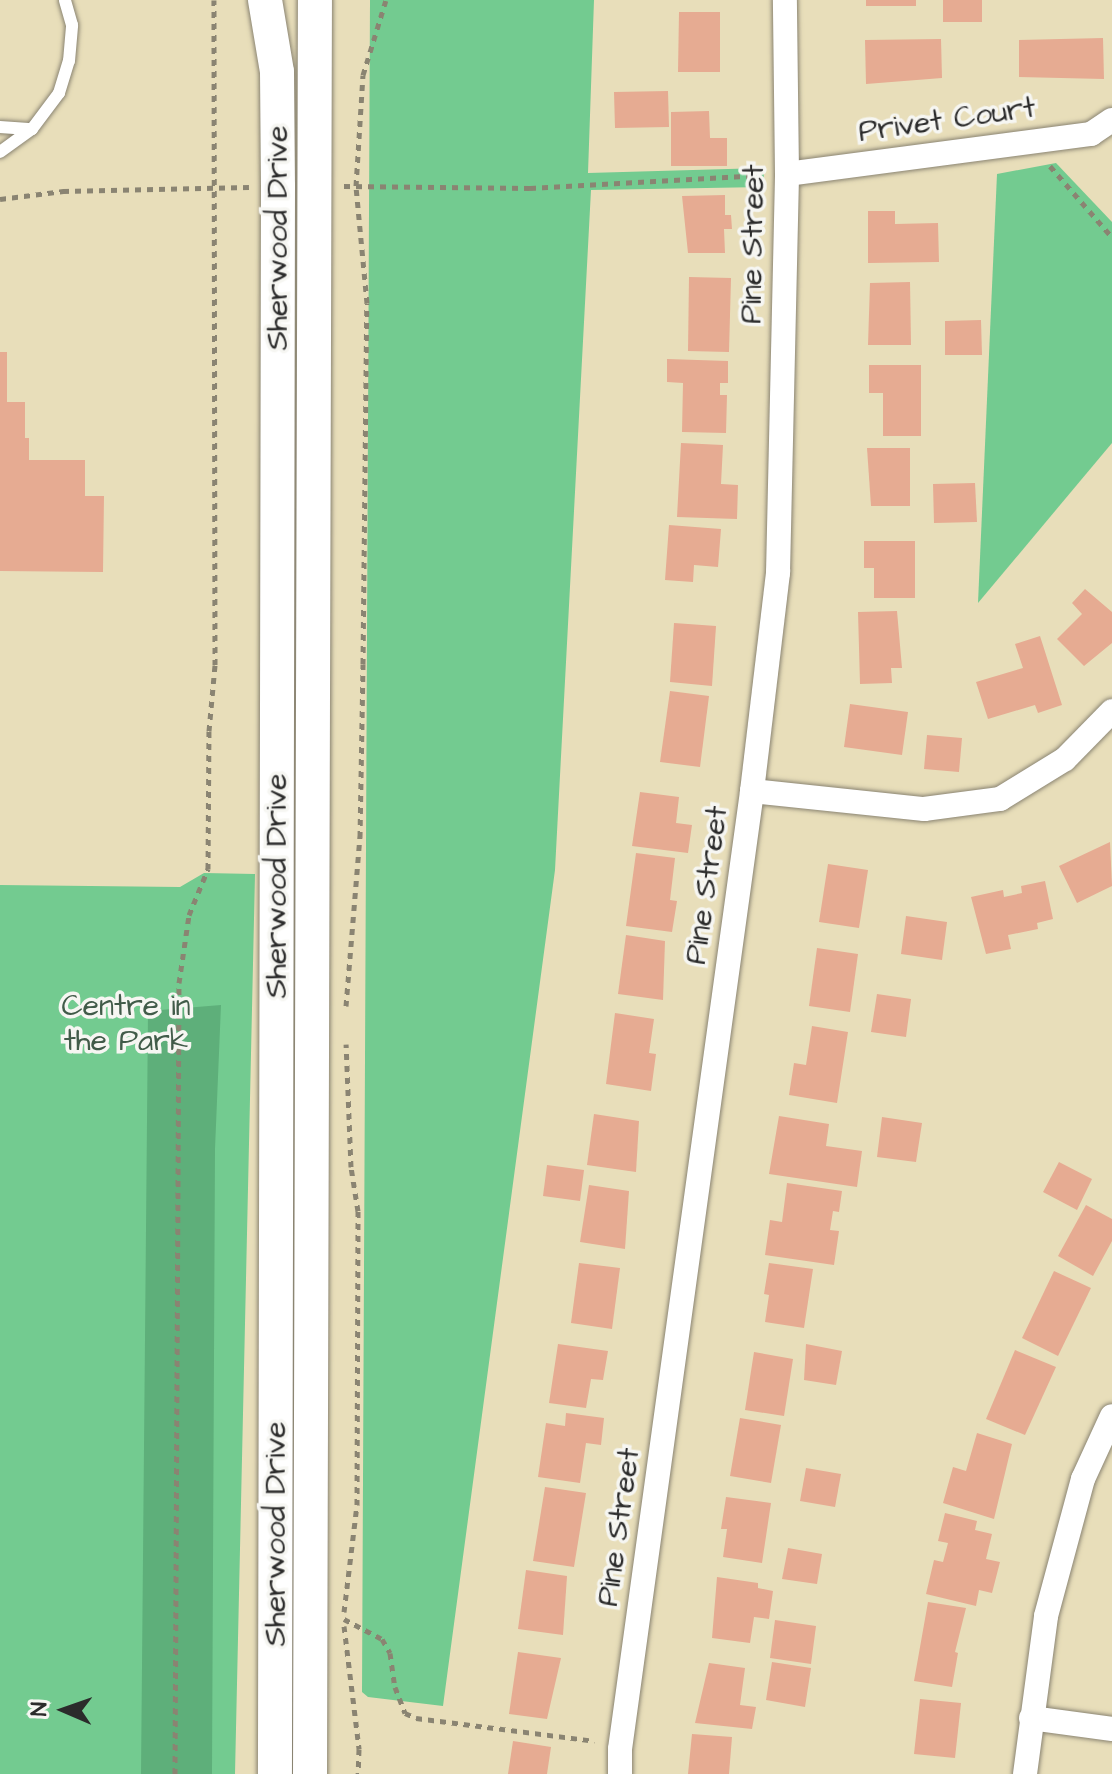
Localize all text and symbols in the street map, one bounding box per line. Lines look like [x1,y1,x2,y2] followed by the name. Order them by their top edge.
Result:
[856,90,1038,150] street label: Privet Court
[260,126,296,350] street label: Sherwood Drive
[734,164,772,324] street label: Pine Street
[259,774,295,998] street label: Sherwood Drive
[678,804,736,966] street label: Pine Street
[62,988,190,1058] park label: Centre in the Park
[258,1422,294,1646] street label: Sherwood Drive
[590,1446,648,1608] street label: Pine Street
[24,1670,104,1750] north arrow
[24,1702,55,1717] text: N

